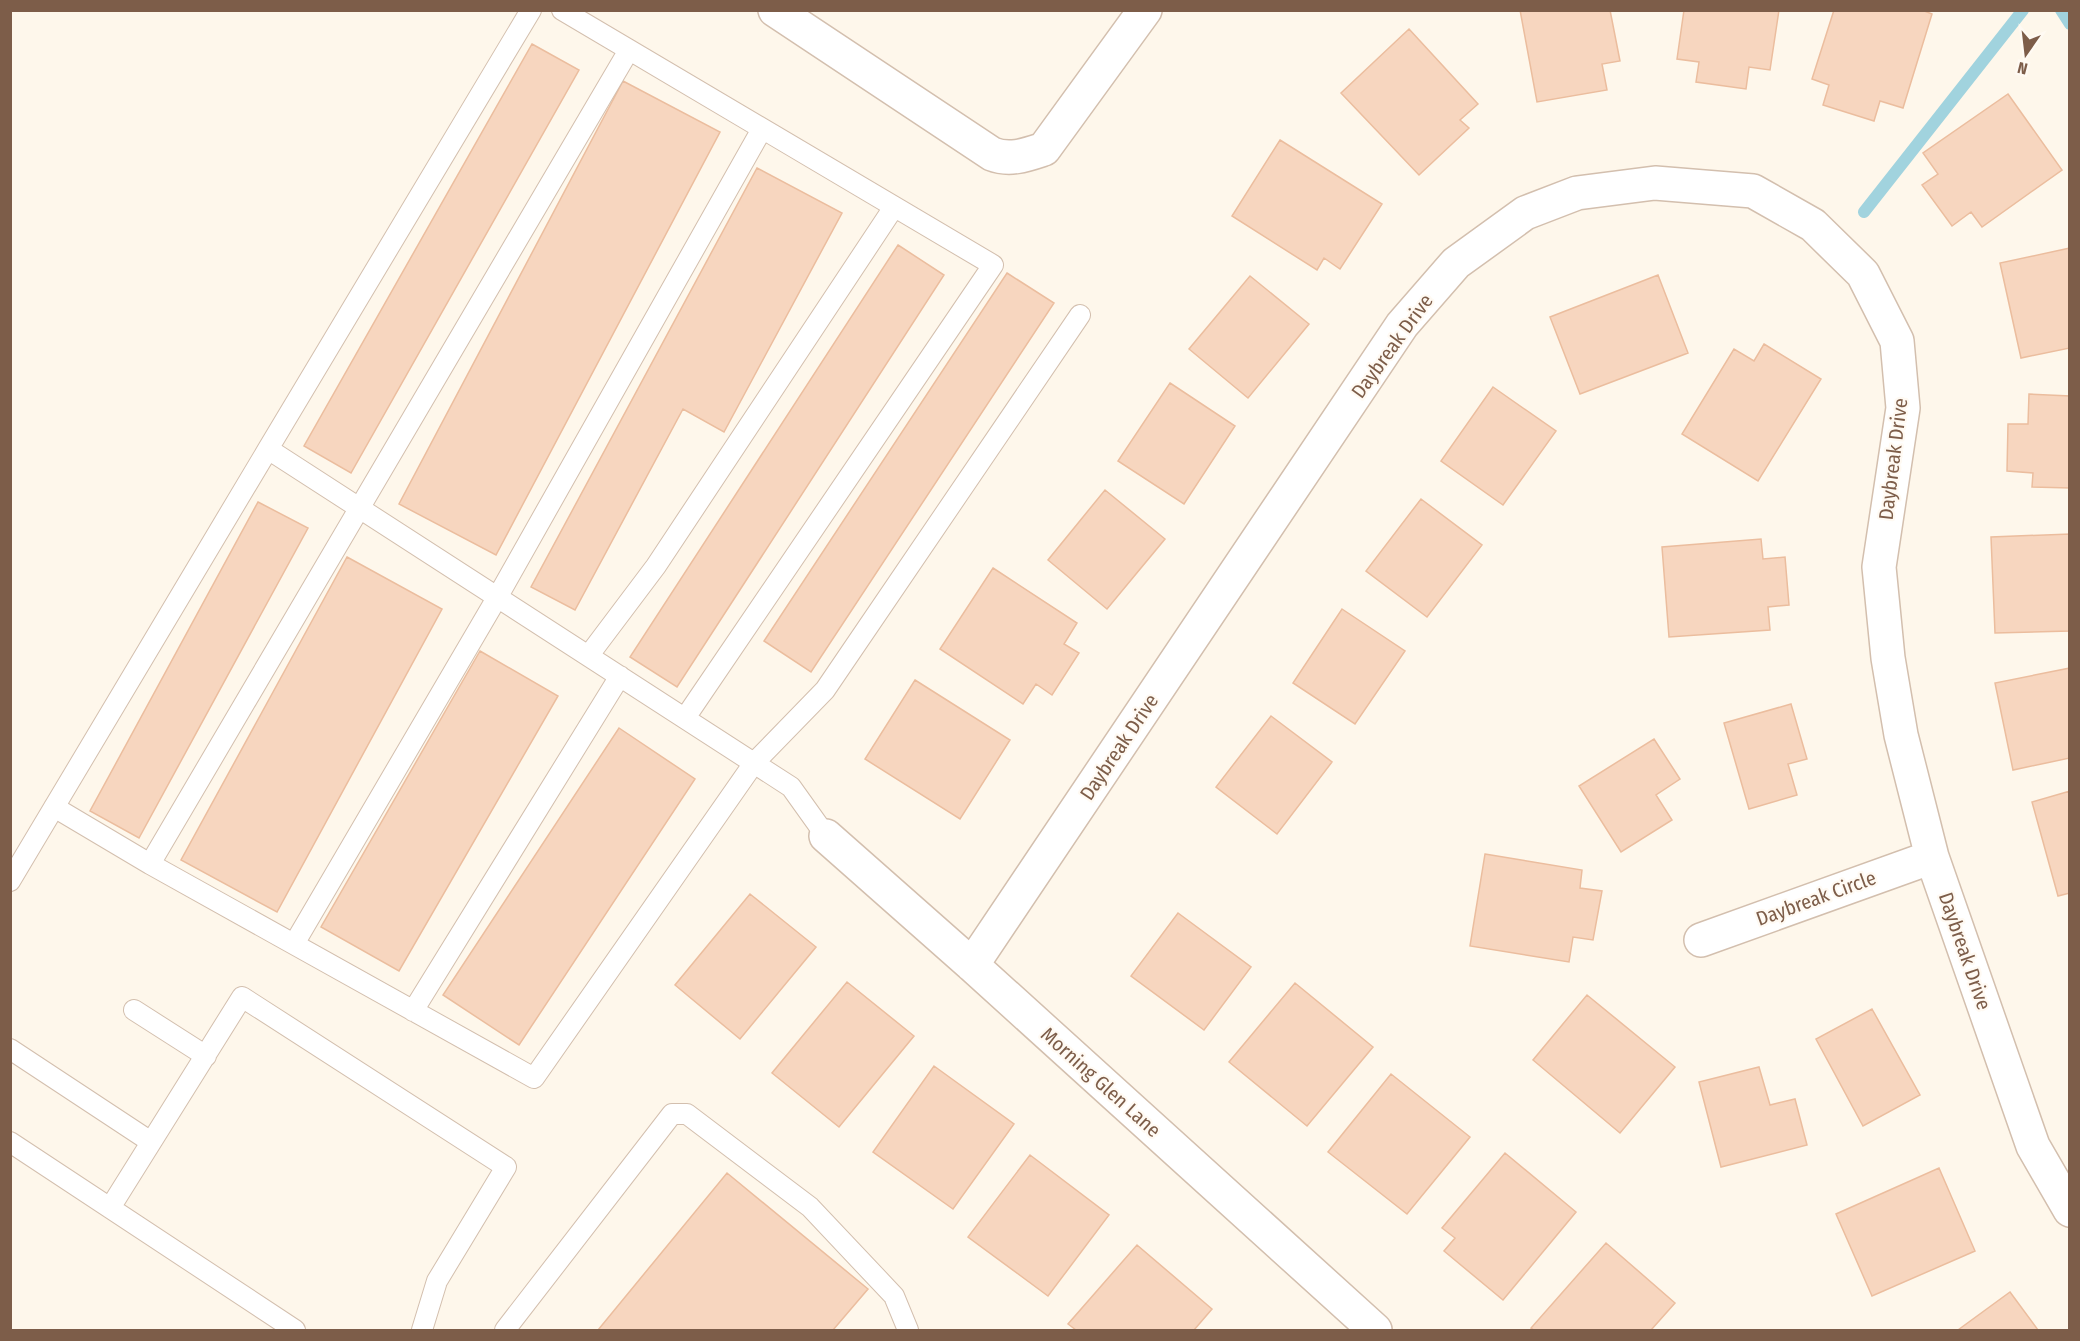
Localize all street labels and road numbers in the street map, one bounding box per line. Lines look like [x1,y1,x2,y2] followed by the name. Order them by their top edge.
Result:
[1346,289,1438,403] street label: Daybreak Drive
[1874,397,1912,521] street label: Daybreak Drive
[1075,689,1163,805] street label: Daybreak Drive
[1753,865,1879,931] street label: Daybreak Circle
[1934,889,1996,1013] street label: Daybreak Drive
[1036,1022,1166,1142] street label: Morning Glen Lane

